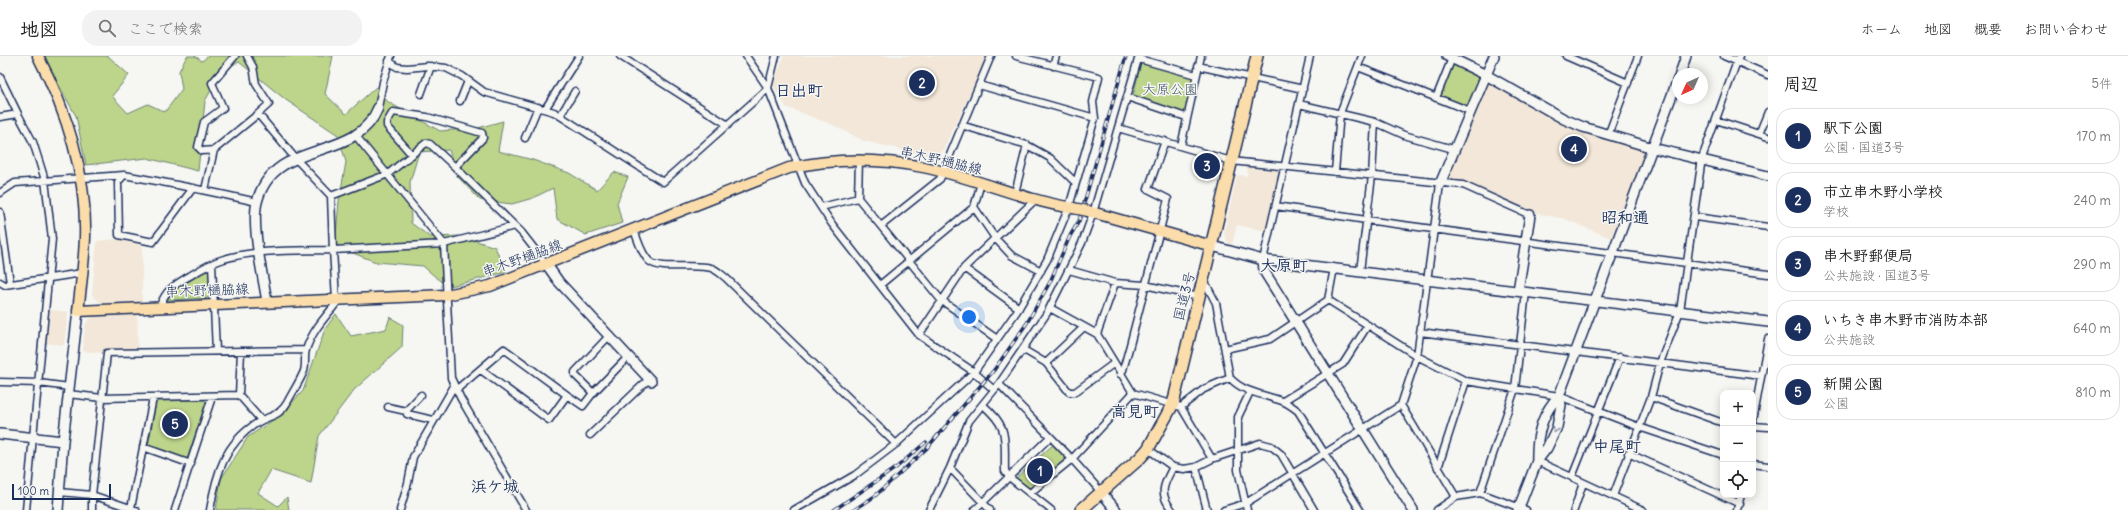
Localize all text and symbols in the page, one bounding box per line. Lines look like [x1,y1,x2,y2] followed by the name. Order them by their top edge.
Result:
[82,10,362,46] search box
[20,17,58,41] text: 地図
[96,17,118,39] icon: search
[128,19,203,38] text: ここで検索
[1861,20,1902,38] text: ホーム
[1924,20,1952,38] text: 地図
[1974,20,2002,38] text: 概要
[2024,20,2108,38] text: お問い合わせ
[909,68,935,98] pin: 2
[1672,68,1708,104] north arrow
[1784,73,1818,95] text: 周辺
[2092,75,2112,92] text: 5件
[775,80,823,100] district label: 日出町
[1142,80,1198,98] park label: 大原公園
[1823,118,1883,137] text: 駅下公園
[1795,128,1801,145] text: 1
[2076,128,2111,145] text: 170 m
[1561,134,1587,164] pin: 4
[1823,139,1904,156] text: 公園 · 国道3号
[898,142,984,178] street label: 串木野樋脇線
[1194,151,1220,181] pin: 3
[1823,182,1943,201] text: 市立串木野小学校
[1794,192,1802,209] text: 2
[2074,192,2111,209] text: 240 m
[1823,203,1849,220] text: 学校
[1601,207,1649,227] district label: 昭和通
[479,235,565,281] street label: 串木野樋脇線
[1823,246,1913,265] text: 串木野郵便局
[1260,255,1308,275] district label: 大原町
[1794,256,1802,273] text: 3
[2073,256,2111,273] text: 290 m
[1823,267,1930,284] text: 公共施設 · 国道3号
[1169,270,1199,322] street label: 国道3号
[165,280,249,300] street label: 串木野樋脇線
[959,307,979,327] your location
[1823,310,1988,329] text: いちき串木野市消防本部
[1794,320,1802,337] text: 4
[2073,320,2111,337] text: 640 m
[1823,331,1875,348] text: 公共施設
[1823,374,1883,393] text: 新開公園
[1794,384,1802,401] text: 5
[2075,384,2111,401] text: 810 m
[1720,390,1756,498] map controls
[1720,390,1756,426] button: +
[1823,395,1849,412] text: 公園
[1111,401,1159,421] district label: 高見町
[162,409,188,439] pin: 5
[1720,426,1756,462] button: −
[1552,427,1560,434] one-way arrow
[1593,436,1641,456] district label: 中尾町
[1027,456,1053,486] pin: 1
[1720,462,1756,498] button: locate
[471,476,519,496] district label: 浜ケ城
[12,482,111,501] scale bar
[18,484,49,498] text: 100 m

